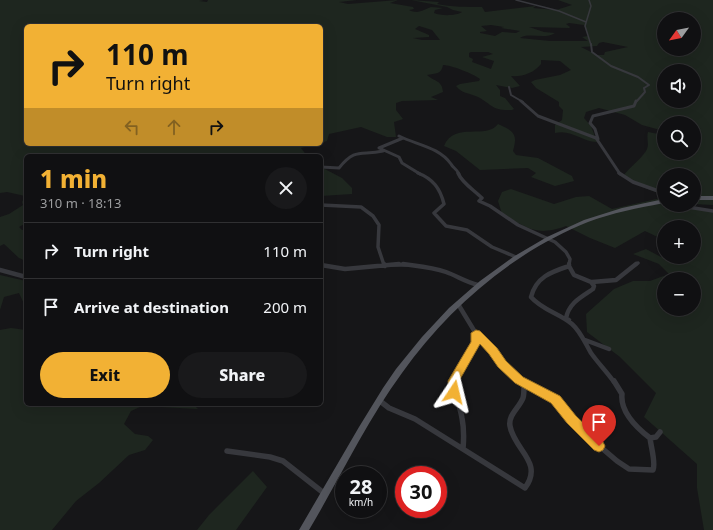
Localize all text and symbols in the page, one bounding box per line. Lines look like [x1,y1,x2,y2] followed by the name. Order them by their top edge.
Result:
[657,12,701,56] north arrow
[657,12,701,316] map controls
[106,35,189,73] text: 110 m
[40,40,92,92] icon: right
[657,64,701,108] button: sound
[106,71,190,95] text: Turn right
[121,116,143,138] icon: left
[163,116,185,138] icon: ahead
[205,116,227,138] icon: right
[657,116,701,160] button: search
[40,162,107,195] text: 1 min
[265,167,307,209] button: close
[657,168,701,212] button: layers
[40,194,121,212] text: 310 m · 18:13
[657,220,701,264] button: +
[40,240,62,262] icon: right
[74,241,149,261] text: Turn right
[263,241,307,261] text: 110 m
[657,272,701,316] button: −
[40,296,62,318] icon: arrive
[74,297,229,317] text: Arrive at destination
[263,297,307,317] text: 200 m
[40,352,170,398] button: Exit
[178,352,307,398] button: Share
[433,371,475,413] position arrow
[582,405,616,446] pin
[588,411,610,433] icon: arrive
[395,466,447,518] speed limit sign: 30
[350,473,372,500] text: 28
[349,495,373,509] text: km/h

